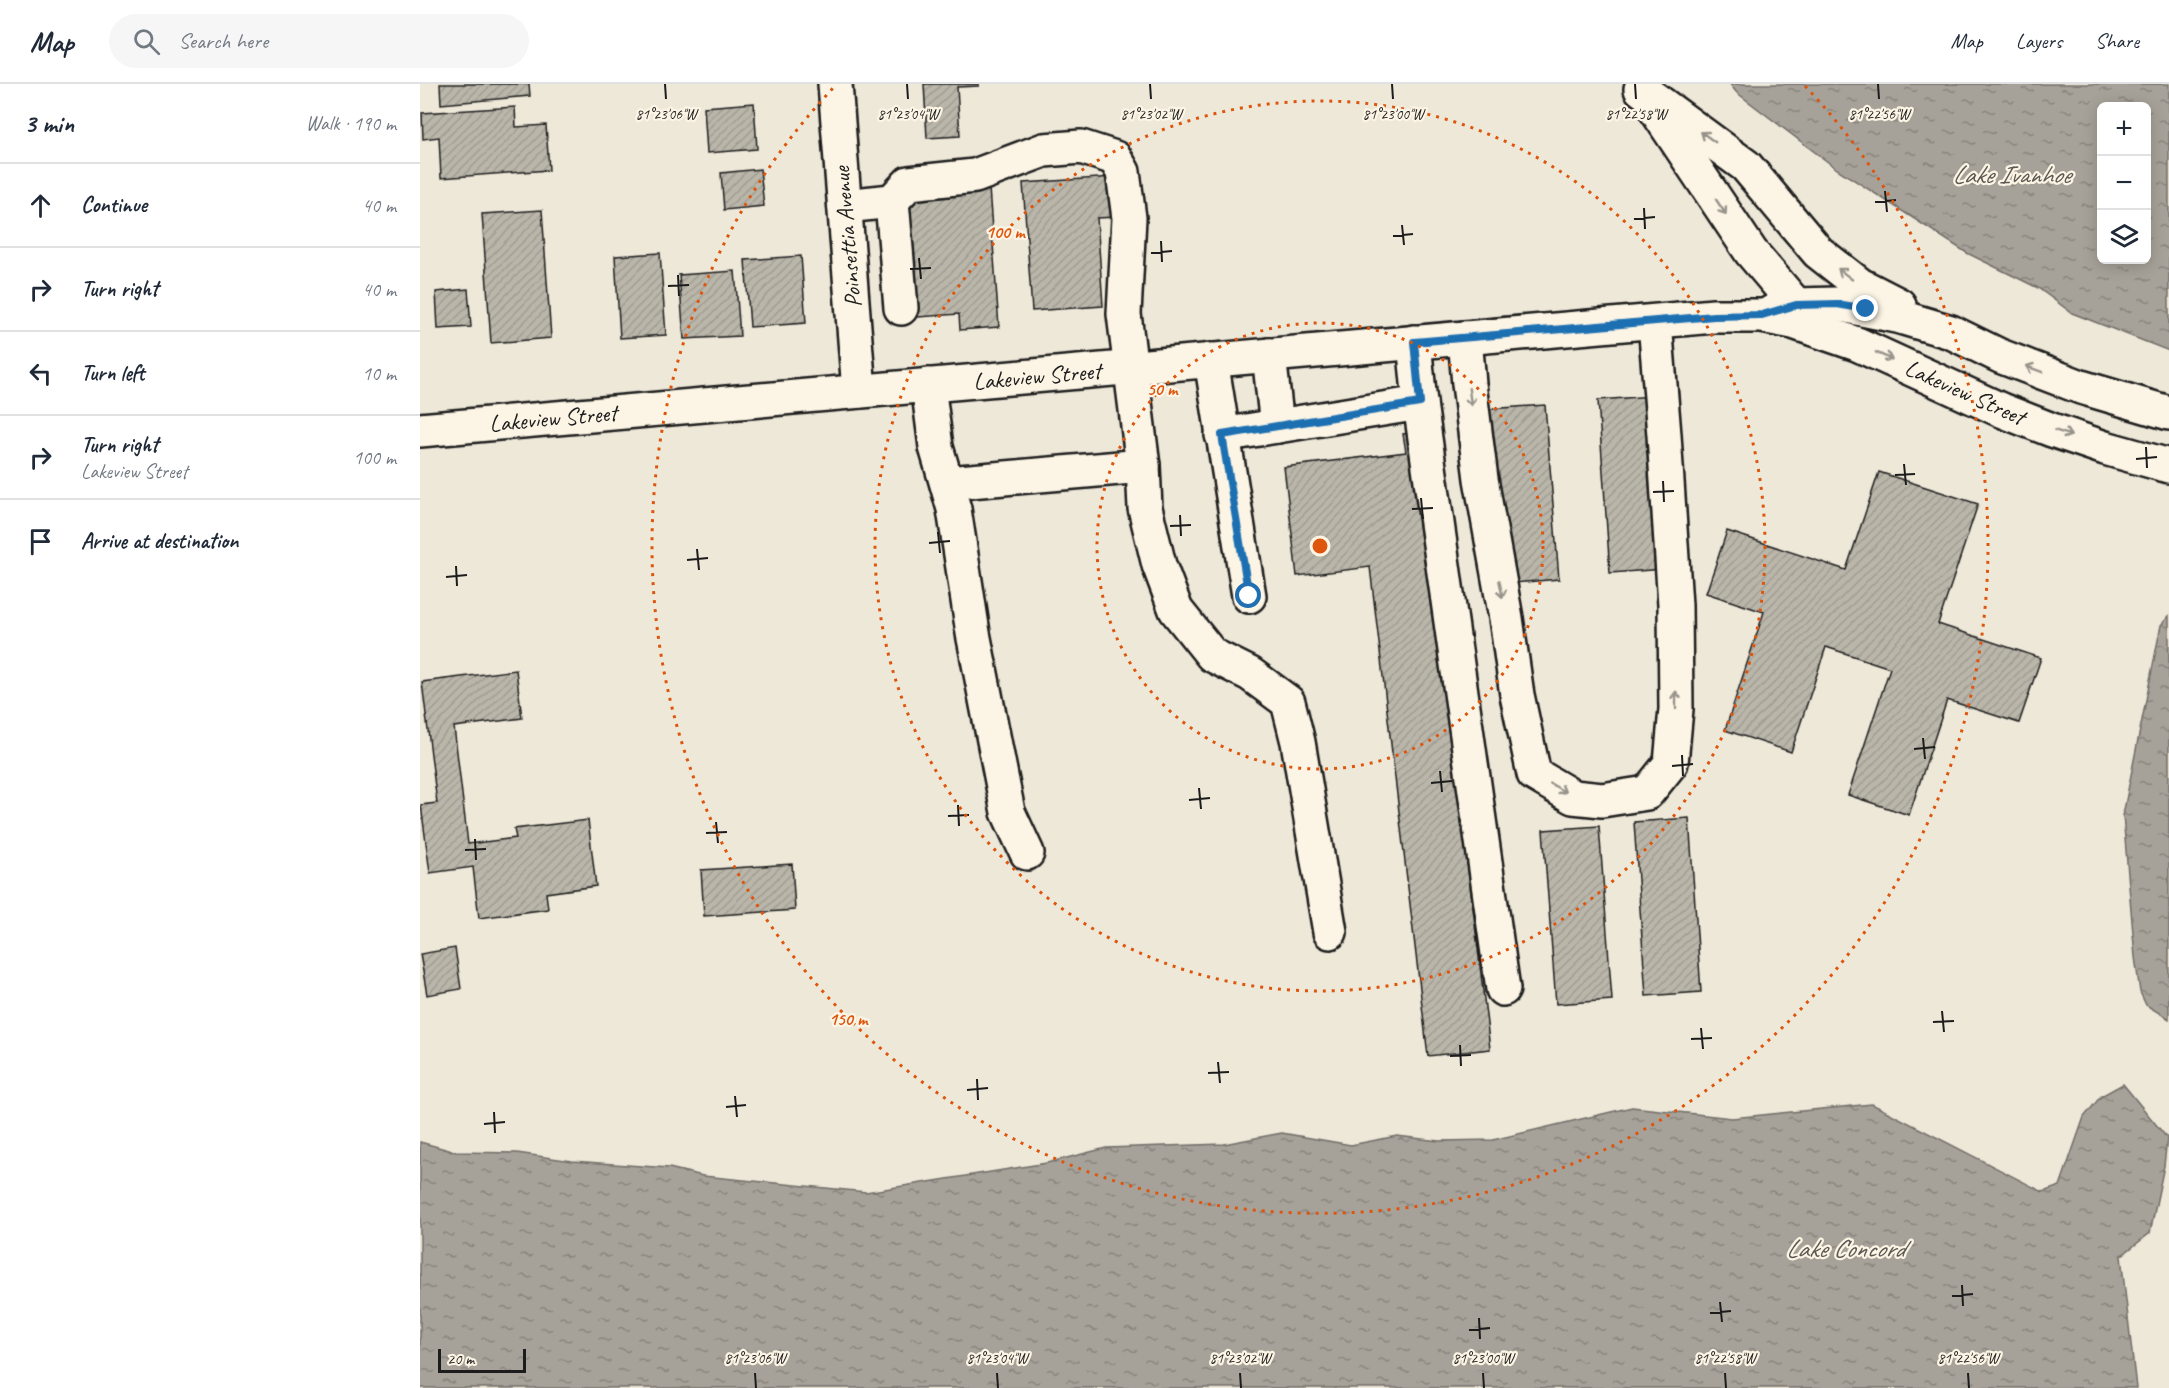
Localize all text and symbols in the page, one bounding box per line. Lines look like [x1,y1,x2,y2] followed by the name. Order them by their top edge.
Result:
[109,14,529,68] search box
[30,24,73,59] text: Map
[130,25,163,58] icon: search
[178,27,268,55] text: Search here
[1950,28,1983,54] text: Map
[2016,28,2062,54] text: Layers
[2095,28,2139,54] text: Share
[2097,102,2151,264] map controls
[2097,102,2151,156] button: +
[636,105,700,124] text: 81°23'06"W
[878,105,942,124] text: 81°23'04"W
[1121,105,1185,124] text: 81°23'02"W
[1363,105,1427,124] text: 81°23'00"W
[1606,105,1670,124] text: 81°22'58"W
[1849,105,1913,124] text: 81°22'56"W
[24,107,74,140] text: 3 min
[306,111,396,136] text: Walk · 190 m
[1700,131,1716,144] one-way arrow
[2097,156,2151,210] button: −
[1952,158,2073,191] water label: Lake Ivanhoe
[826,163,868,309] street label: Poinsettia Avenue
[24,189,57,222] icon: ahead
[81,191,147,219] text: Continue
[362,193,396,218] text: 40 m
[1715,198,1727,214] one-way arrow
[2097,210,2151,264] button: layers
[986,221,1026,243] text: 100 m
[1838,267,1854,280] one-way arrow
[24,273,57,306] icon: right
[81,275,158,303] text: Turn right
[362,277,396,302] text: 40 m
[1852,295,1878,321] route end
[1874,351,1893,362] one-way arrow
[1900,352,2032,433] street label: Lakeview Street
[972,355,1105,397] street label: Lakeview Street
[24,357,57,390] icon: left
[81,359,145,387] text: Turn left
[362,361,396,386] text: 10 m
[2025,363,2043,374] one-way arrow
[1147,378,1179,400] text: 50 m
[1465,386,1476,406] one-way arrow
[488,397,621,439] street label: Lakeview Street
[2053,429,2072,440] one-way arrow
[81,431,158,459] text: Turn right
[24,441,57,474] icon: right
[353,445,396,470] text: 100 m
[81,459,188,484] text: Lakeview Street
[24,525,57,558] icon: arrive
[81,527,238,555] text: Arrive at destination
[1310,536,1330,556] centre of rings
[1496,579,1507,598] one-way arrow
[1235,582,1261,608] route start
[1670,690,1681,710] one-way arrow
[1549,782,1566,794] one-way arrow
[829,1008,869,1030] text: 150 m
[1786,1232,1912,1265] water label: Lake Concord
[438,1346,526,1374] scale bar
[447,1349,474,1369] text: 20 m
[725,1349,789,1368] text: 81°23'06"W
[967,1349,1031,1368] text: 81°23'04"W
[1210,1349,1274,1368] text: 81°23'02"W
[1453,1349,1517,1368] text: 81°23'00"W
[1695,1349,1759,1368] text: 81°22'58"W
[1938,1349,2002,1368] text: 81°22'56"W

